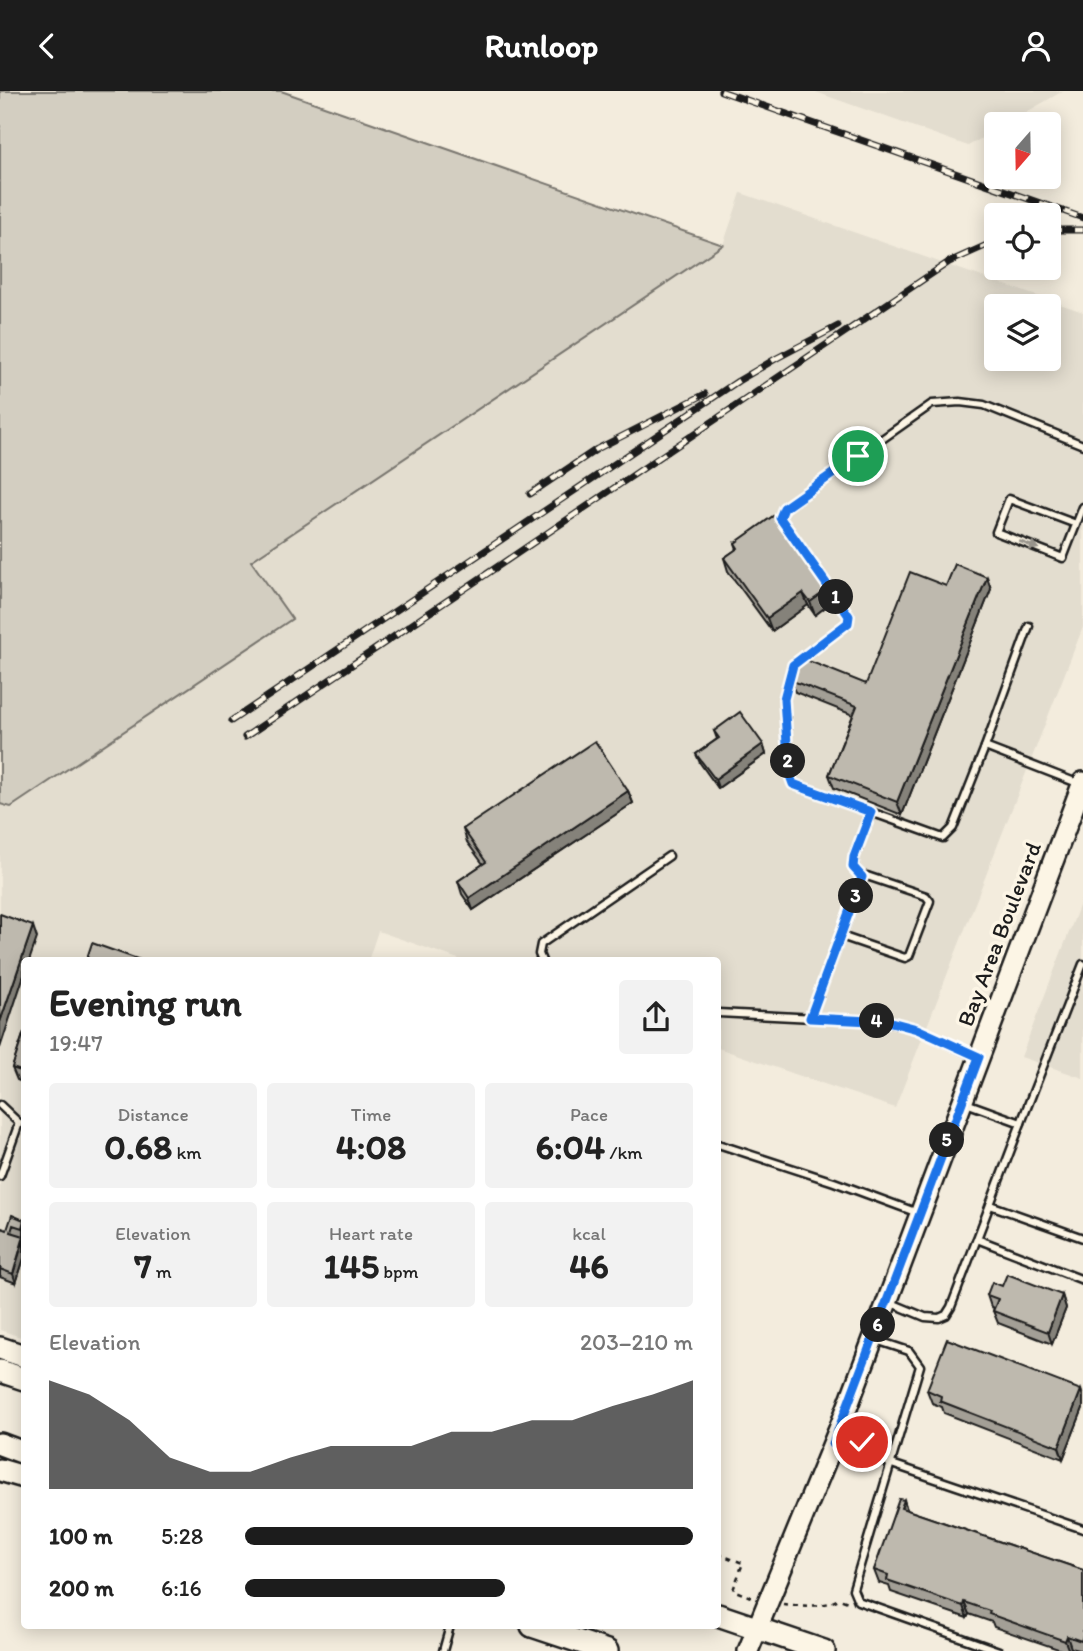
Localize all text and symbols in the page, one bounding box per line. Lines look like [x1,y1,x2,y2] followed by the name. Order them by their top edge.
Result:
[28,27,66,65] icon: back
[485,27,598,65] text: Runloop
[1017,27,1055,65] icon: person
[984,112,1060,189] north arrow
[984,112,1061,371] map controls
[984,203,1061,280] button: locate
[984,294,1061,371] button: layers
[828,426,888,486] pin
[839,437,877,475] icon: arrive
[1019,540,1040,551] one-way arrow
[818,580,854,615] pin: 1
[831,585,840,608] text: 1
[770,743,806,779] pin: 2
[783,749,793,772] text: 2
[951,838,1047,1030] street label: Bay Area Boulevard
[838,879,874,913] pin: 3
[850,884,861,907] text: 3
[49,980,242,1026] text: Evening run
[619,980,693,1054] button: share
[860,1003,894,1039] pin: 4
[871,1009,882,1032] text: 4
[49,1029,103,1057] text: 19:47
[117,1103,189,1126] text: Distance
[351,1103,391,1126] text: Time
[570,1103,608,1126] text: Pace
[930,1123,964,1157] pin: 5
[104,1126,172,1168] text: 0.68
[336,1126,406,1168] text: 4:08
[535,1126,605,1168] text: 6:04
[942,1128,951,1151] text: 5
[172,1141,202,1164] text: km
[605,1141,643,1164] text: /km
[115,1222,191,1245] text: Elevation
[329,1222,413,1245] text: Heart rate
[572,1222,606,1245] text: kcal
[134,1245,152,1287] text: 7
[323,1245,379,1287] text: 145
[569,1245,609,1287] text: 46
[152,1260,172,1283] text: m
[379,1260,419,1283] text: bpm
[860,1307,896,1343] pin: 6
[872,1313,883,1336] text: 6
[49,1328,140,1356] text: Elevation
[580,1328,693,1356] text: 203–210 m
[832,1412,892,1472] pin
[843,1423,881,1461] icon: check
[49,1522,113,1550] text: 100 m
[161,1522,203,1550] text: 5:28
[49,1574,114,1602] text: 200 m
[161,1574,202,1602] text: 6:16

